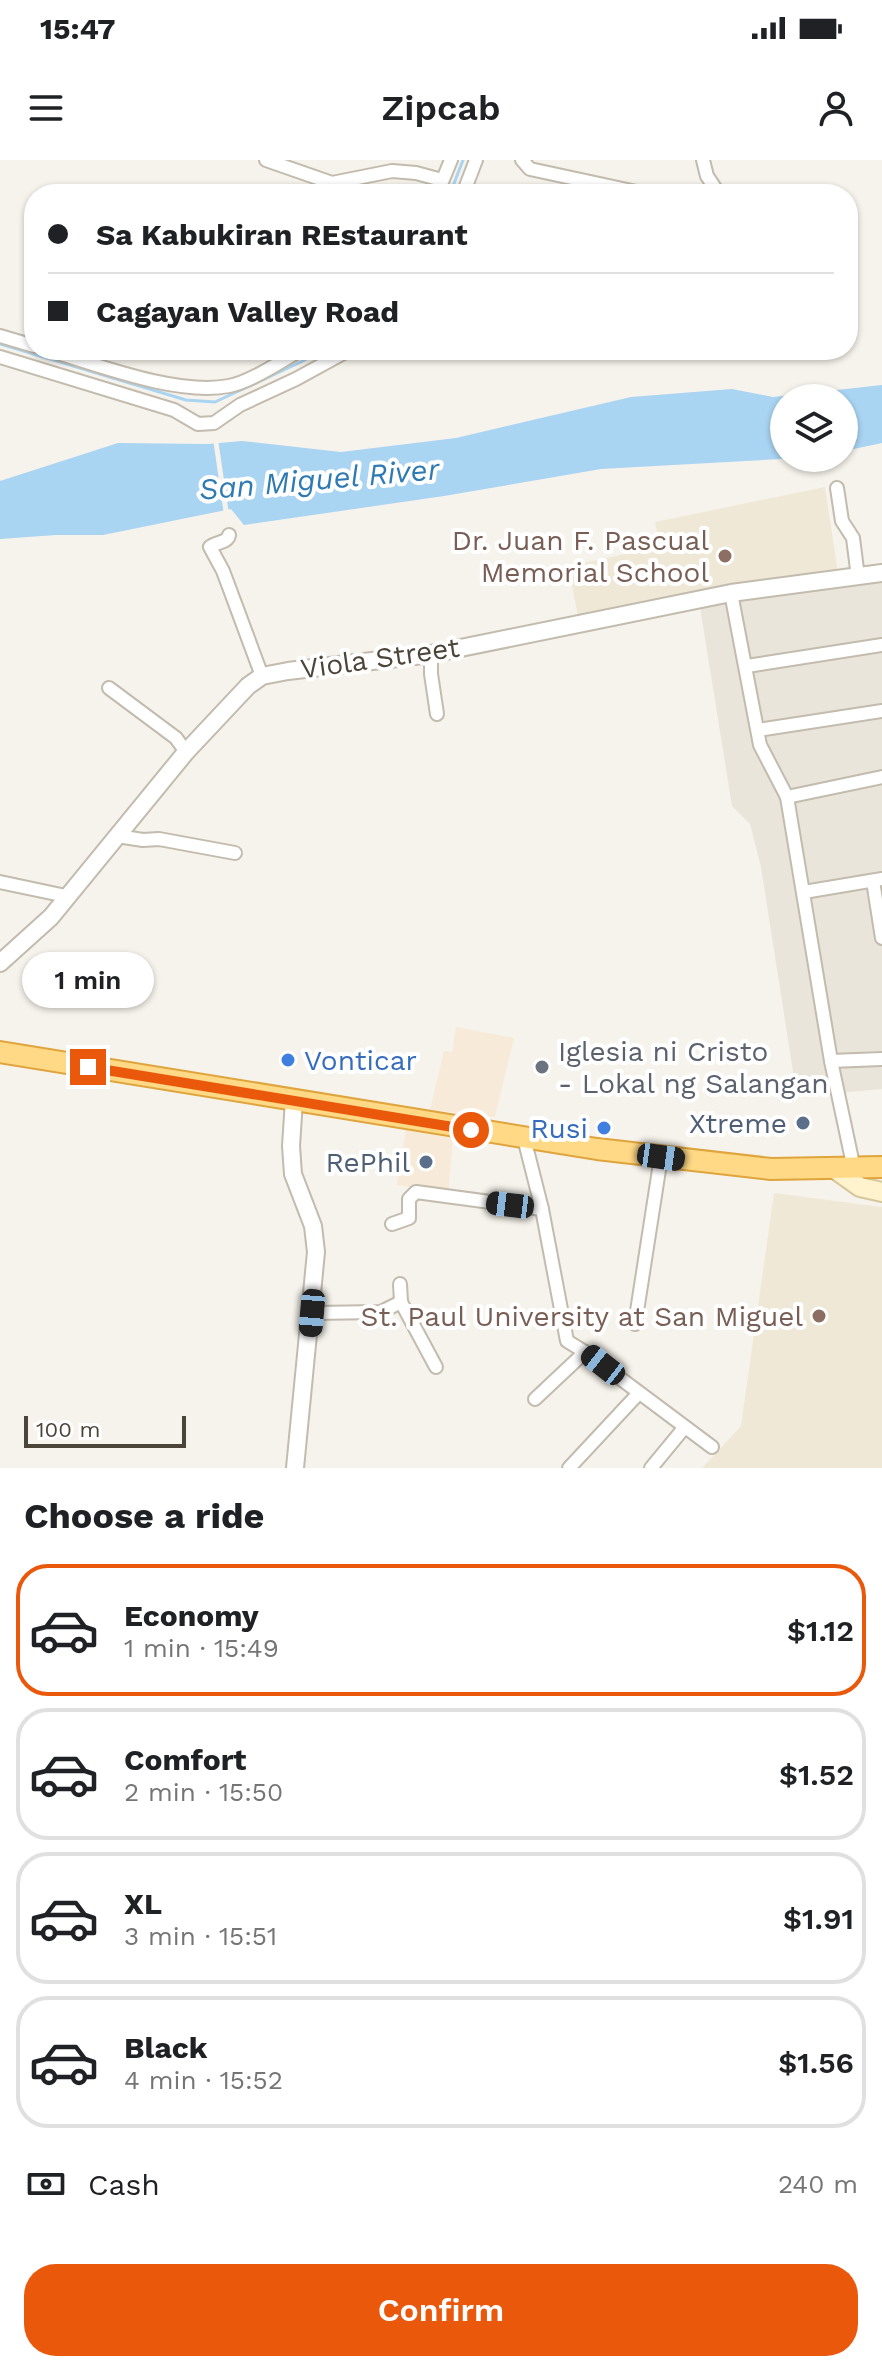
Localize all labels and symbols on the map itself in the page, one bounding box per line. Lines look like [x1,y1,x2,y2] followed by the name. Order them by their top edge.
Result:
[197,451,442,507] water label: San Miguel River
[452,524,709,589] place label: Dr. Juan F. Pascual Memorial School
[716,547,734,565] marker: Dr. Juan F. Pascual Memorial School
[298,630,462,685] street label: Viola Street
[22,951,154,1007] callout: 1 min
[558,1035,829,1100] place label: Iglesia ni Cristo - Lokal ng Salangan
[304,1044,417,1077] place label: Vonticar
[70,1049,106,1085] route end
[279,1051,297,1069] marker: Vonticar
[533,1058,551,1076] marker: Iglesia ni Cristo - Lokal ng Salangan
[689,1107,787,1140] place label: Xtreme
[453,1112,489,1148] route start
[530,1112,588,1145] place label: Rusi
[794,1114,812,1132] marker: Xtreme
[595,1119,613,1137] marker: Rusi
[636,1142,686,1172] car
[325,1146,410,1179] place label: RePhil
[417,1153,435,1171] marker: RePhil
[485,1190,535,1220] car
[298,1288,326,1338] car
[361,1300,803,1333] place label: St. Paul University at San Miguel
[810,1307,828,1325] marker: St. Paul University at San Miguel
[577,1341,629,1389] car
[24,1412,186,1448] scale bar

